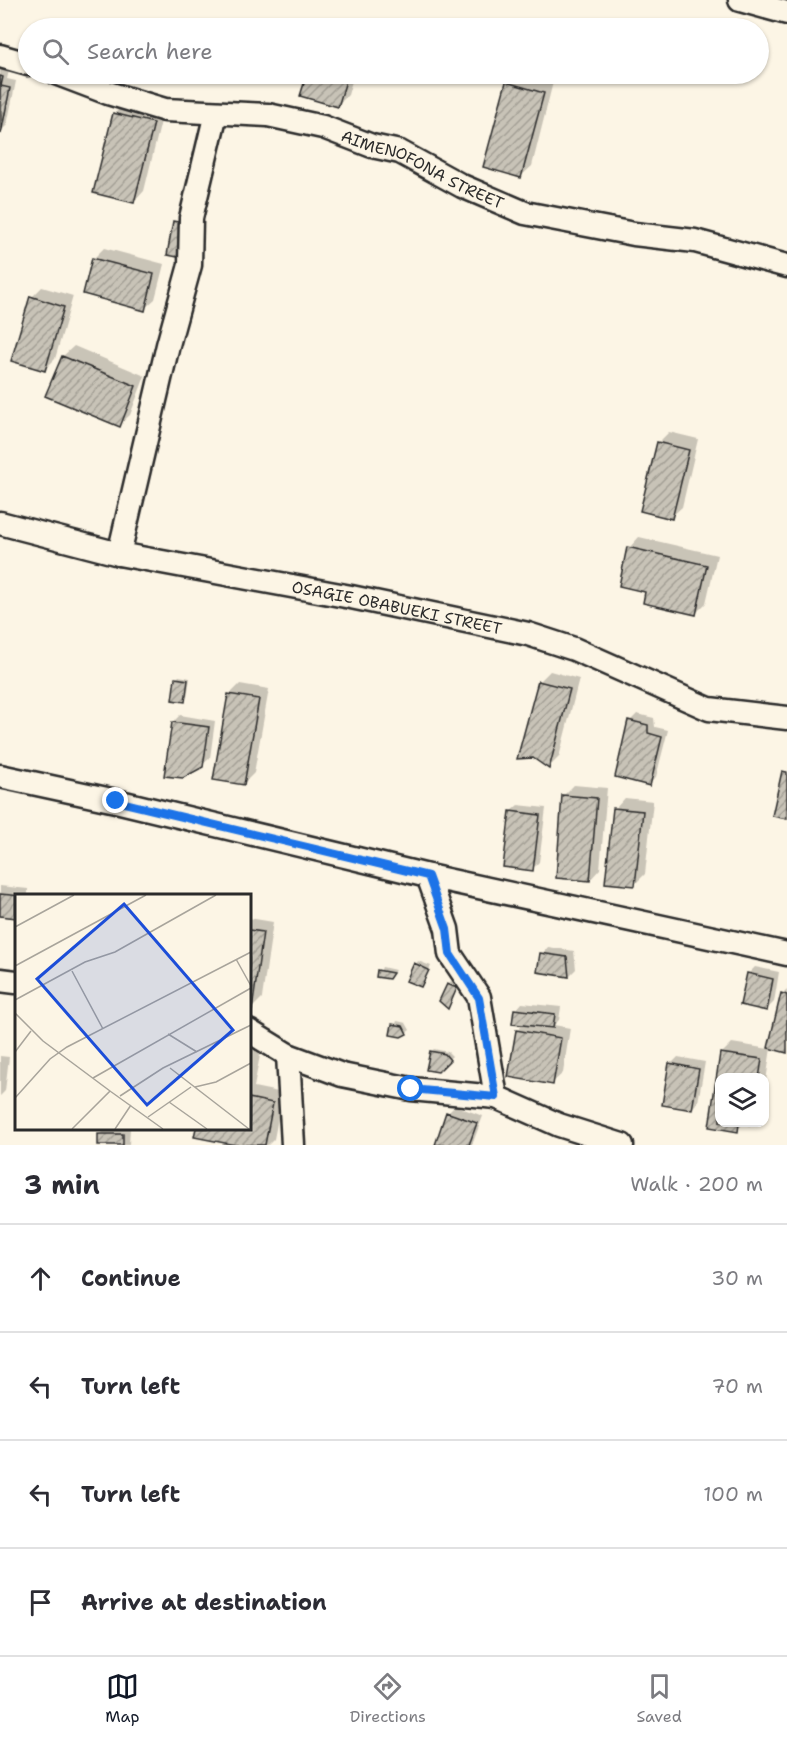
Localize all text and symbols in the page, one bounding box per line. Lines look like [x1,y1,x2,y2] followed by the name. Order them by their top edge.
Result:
[18,18,769,84] search box
[39,35,72,68] icon: search
[87,37,213,66] text: Search here
[338,125,507,214] street label: AIMENOFONA STREET
[290,576,504,639] street label: OSAGIE OBABUEKI STREET
[102,787,128,813] route end
[15,894,250,1130] inset map
[715,1073,769,1127] map controls
[715,1073,769,1127] button: layers
[397,1075,423,1101] route start
[24,1167,100,1202] text: 3 min
[630,1171,763,1197] text: Walk · 200 m
[24,1262,57,1295] icon: ahead
[81,1264,181,1293] text: Continue
[711,1265,763,1291] text: 30 m
[24,1370,57,1403] icon: left
[81,1372,180,1401] text: Turn left
[711,1373,763,1399] text: 70 m
[24,1478,57,1511] icon: left
[81,1480,180,1509] text: Turn left
[703,1481,763,1507] text: 100 m
[24,1586,57,1619] icon: arrive
[81,1588,327,1617] text: Arrive at destination
[105,1670,139,1727] tab: Map
[350,1670,426,1727] tab: Directions
[636,1670,682,1727] tab: Saved

